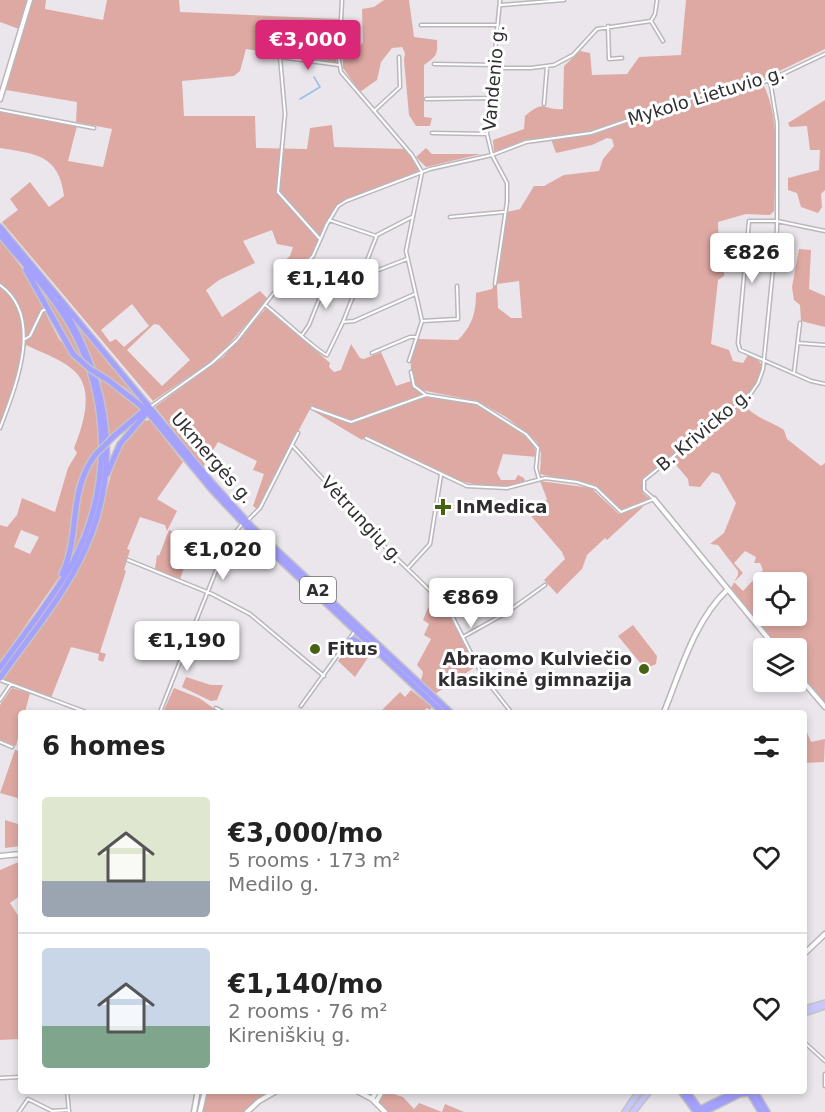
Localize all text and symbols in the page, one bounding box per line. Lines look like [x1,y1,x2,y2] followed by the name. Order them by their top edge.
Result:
[259,20,357,71] pin: €3,000
[478,24,509,132] street label: Vandenio g.
[269,27,347,51] text: €3,000
[625,62,787,129] street label: Mykolo Lietuvio g.
[716,233,788,284] pin: €826
[724,240,780,264] text: €826
[277,259,375,310] pin: €1,140
[287,266,365,290] text: €1,140
[652,384,755,475] street label: B. Krivicko g.
[167,408,258,508] street label: Ukmergės g.
[317,472,408,568] street label: Vėtrungių g.
[456,496,548,517] place label: InMedica
[434,498,452,516] marker: InMedica
[174,530,272,581] pin: €1,020
[184,537,262,561] text: €1,020
[753,572,807,692] map controls
[753,572,807,626] button: locate
[300,577,336,603] road number: A2
[435,578,507,629] pin: €869
[443,585,499,609] text: €869
[138,621,236,672] pin: €1,190
[148,628,226,652] text: €1,190
[327,638,378,659] place label: Fitus
[753,638,807,692] button: layers
[308,642,322,656] marker: Fitus
[438,648,632,690] place label: Abraomo Kulviečio klasikinė gimnazija
[637,662,651,676] marker: Abraomo Kulviečio klasikinė gimnazija
[750,730,783,763] icon: filters
[42,731,166,761] text: 6 homes
[228,818,383,848] text: €3,000/mo
[90,821,162,893] icon: home
[750,841,783,874] icon: heart
[228,848,400,872] text: 5 rooms · 173 m²
[228,872,319,896] text: Medilo g.
[228,969,383,999] text: €1,140/mo
[90,972,162,1044] icon: home
[750,992,783,1025] icon: heart
[228,999,388,1023] text: 2 rooms · 76 m²
[228,1023,351,1047] text: Kireniškių g.

